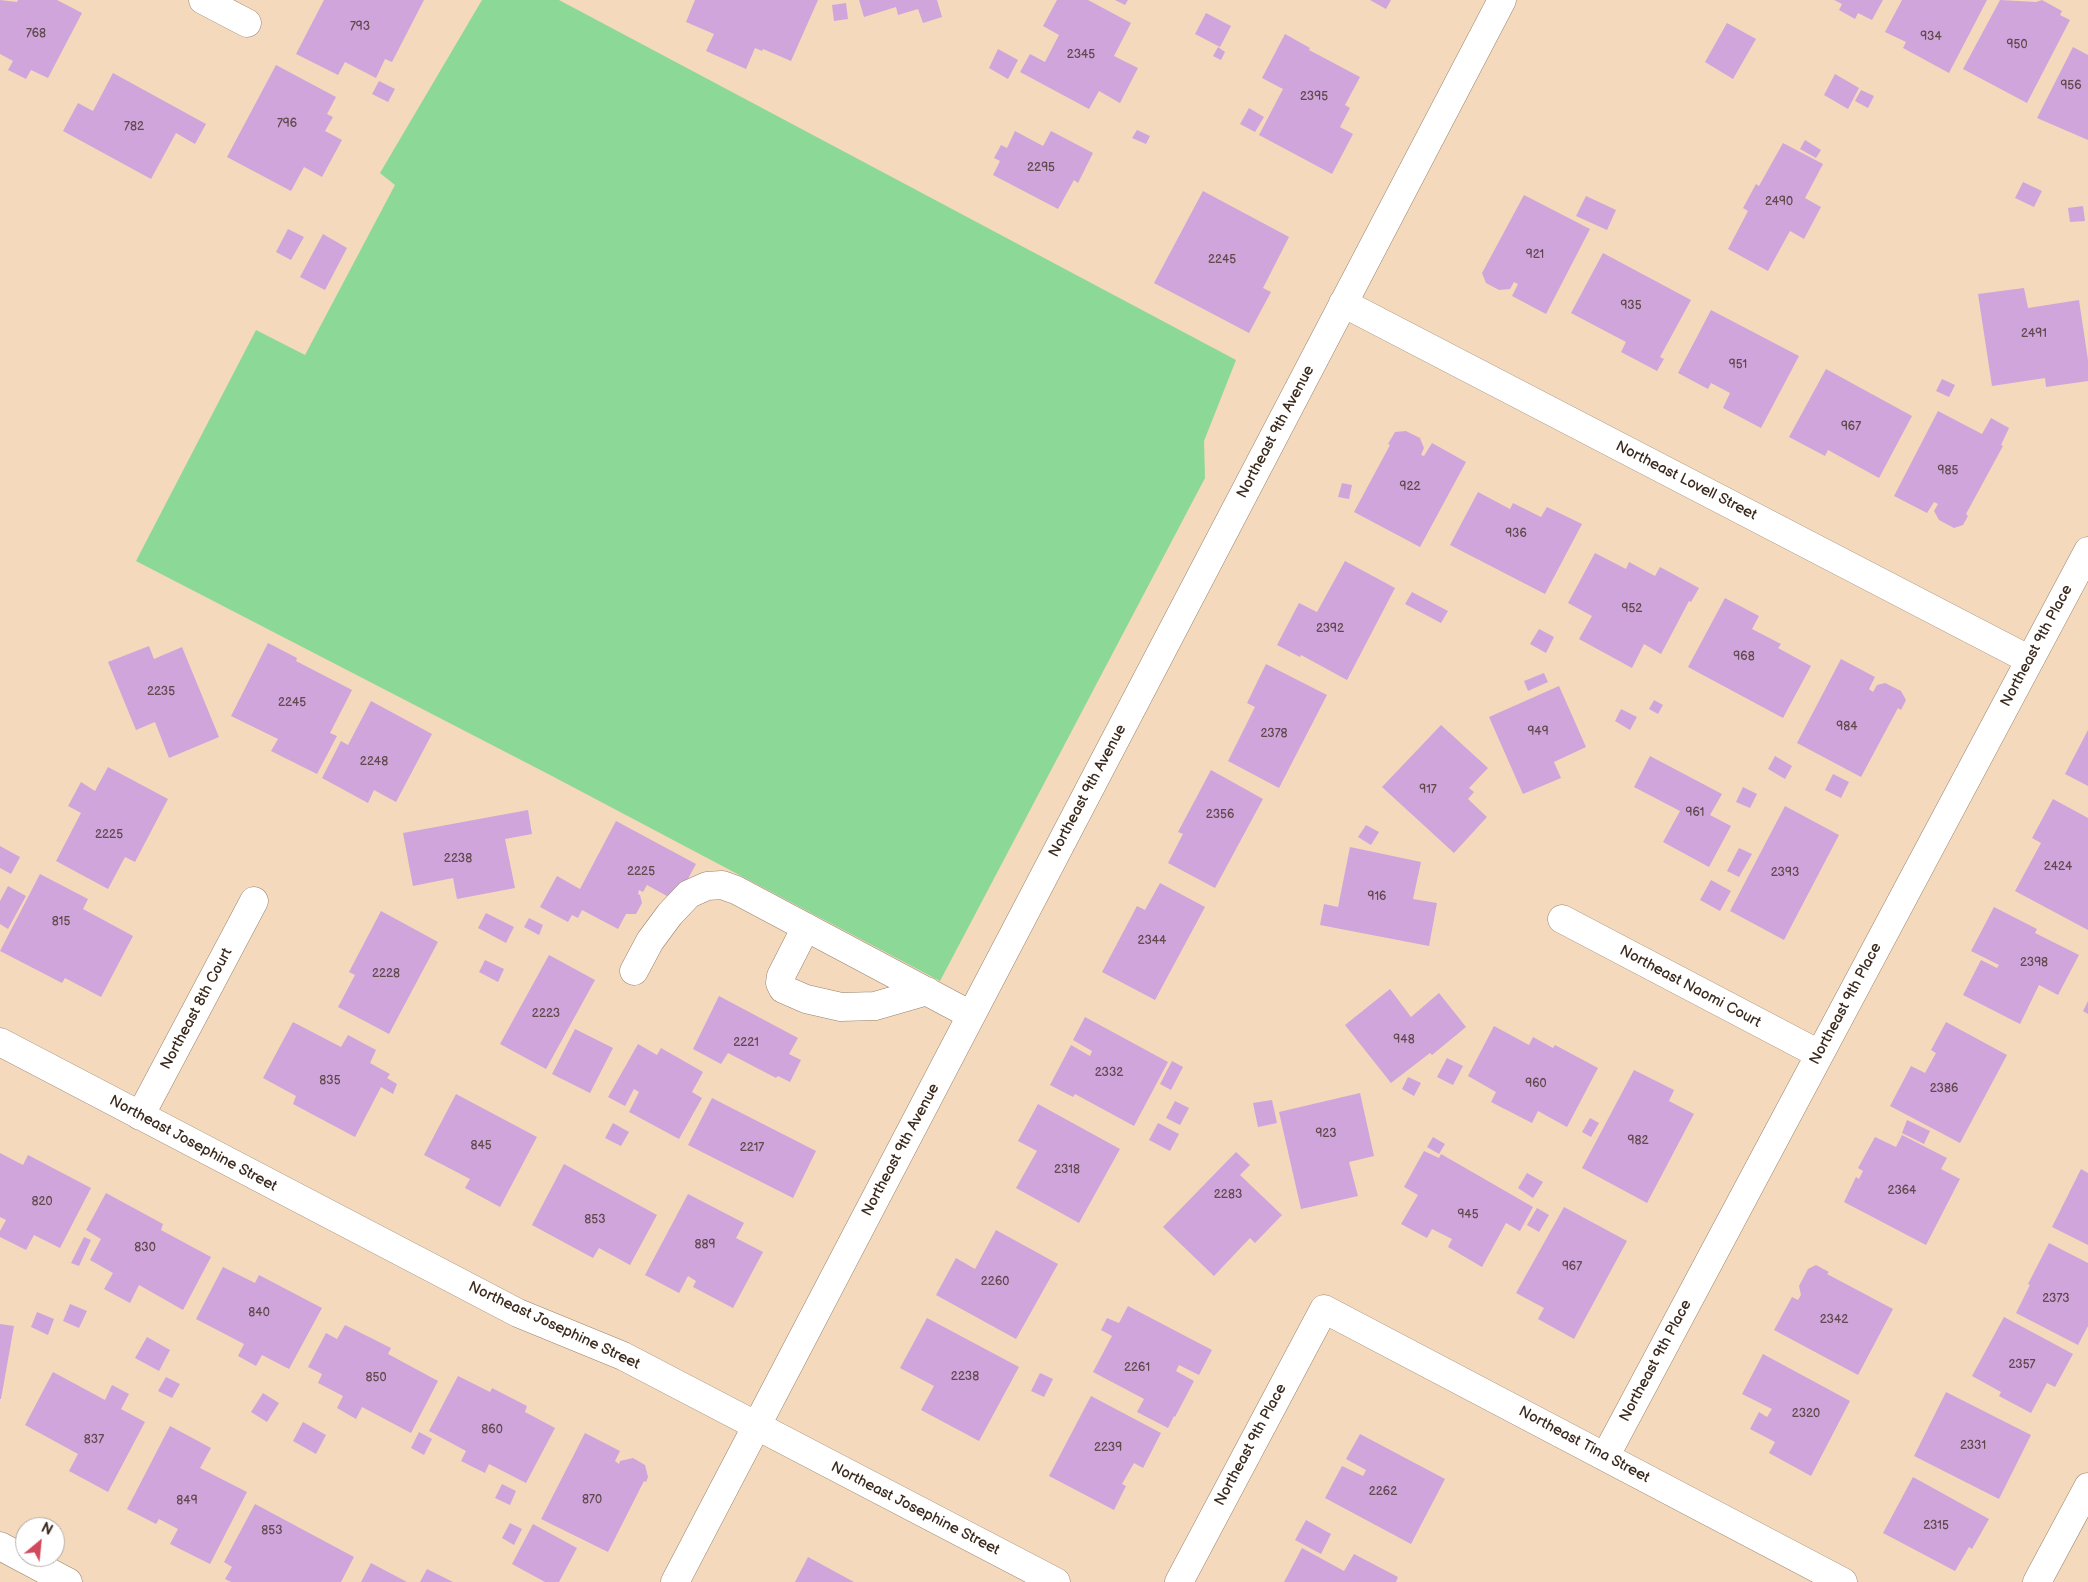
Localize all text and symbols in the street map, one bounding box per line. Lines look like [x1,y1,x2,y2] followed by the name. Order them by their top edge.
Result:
[350,20,370,34] house number: 793
[26,27,46,41] house number: 768
[1920,30,1942,44] house number: 934
[2007,38,2027,52] house number: 950
[1067,48,1095,62] house number: 2345
[2060,79,2082,93] house number: 956
[1300,90,1328,104] house number: 2395
[277,117,297,131] house number: 796
[124,120,144,134] house number: 782
[1027,161,1055,175] house number: 2295
[1765,195,1793,209] house number: 2490
[1526,248,1544,262] house number: 921
[1208,253,1236,267] house number: 2245
[1620,299,1642,313] house number: 935
[2021,327,2047,341] house number: 2491
[1729,358,1747,372] house number: 951
[1233,363,1319,501] street label: Northeast 9th Avenue
[1841,420,1861,434] house number: 967
[1612,438,1760,524] street label: Northeast Lovell Street
[1938,464,1958,478] house number: 985
[1399,480,1421,494] house number: 922
[1505,527,1527,541] house number: 936
[1997,582,2077,710] street label: Northeast 9th Place
[1622,602,1642,616] house number: 952
[1316,622,1344,636] house number: 2392
[1733,650,1755,664] house number: 968
[147,685,175,699] house number: 2235
[278,696,306,710] house number: 2245
[1836,720,1858,734] house number: 984
[1045,722,1131,860] street label: Northeast 9th Avenue
[1527,725,1549,739] house number: 949
[1260,727,1288,741] house number: 2378
[360,755,388,769] house number: 2248
[1419,783,1437,797] house number: 917
[1686,806,1704,820] house number: 961
[1206,808,1234,822] house number: 2356
[95,828,123,842] house number: 2225
[444,852,472,866] house number: 2238
[2044,860,2072,874] house number: 2424
[627,865,655,879] house number: 2225
[1771,866,1799,880] house number: 2393
[1368,890,1386,904] house number: 916
[52,915,70,929] house number: 815
[1138,934,1166,948] house number: 2344
[1806,940,1886,1068] street label: Northeast 9th Place
[1616,942,1764,1032] street label: Northeast Naomi Court
[157,945,237,1073] street label: Northeast 8th Court
[2020,956,2048,970] house number: 2398
[372,967,400,981] house number: 2228
[532,1007,560,1021] house number: 2223
[1393,1033,1415,1047] house number: 948
[733,1036,759,1050] house number: 2221
[1095,1066,1123,1080] house number: 2332
[319,1074,341,1088] house number: 835
[1525,1077,1547,1091] house number: 960
[858,1081,944,1219] street label: Northeast 9th Avenue
[1930,1082,1958,1096] house number: 2386
[106,1092,280,1196] street label: Northeast Josephine Street
[1315,1127,1337,1141] house number: 923
[1627,1134,1649,1148] house number: 982
[470,1139,492,1153] house number: 845
[740,1141,764,1155] house number: 2217
[1054,1163,1080,1177] house number: 2318
[1888,1184,1916,1198] house number: 2364
[1214,1188,1242,1202] house number: 2283
[31,1195,53,1209] house number: 820
[1457,1208,1479,1222] house number: 945
[584,1213,606,1227] house number: 853
[695,1238,715,1252] house number: 889
[134,1241,156,1255] house number: 830
[1562,1260,1582,1274] house number: 967
[981,1275,1009,1289] house number: 2260
[465,1278,643,1374] street label: Northeast Josephine Street
[2042,1292,2070,1306] house number: 2373
[1616,1297,1696,1425] street label: Northeast 9th Place
[248,1306,270,1320] house number: 840
[1820,1313,1848,1327] house number: 2342
[2009,1358,2035,1372] house number: 2357
[1124,1361,1150,1375] house number: 2261
[951,1370,979,1384] house number: 2238
[366,1371,386,1385] house number: 850
[1211,1381,1291,1509] street label: Northeast 9th Place
[1515,1403,1653,1487] street label: Northeast Tina Street
[1792,1407,1820,1421] house number: 2320
[481,1423,503,1437] house number: 860
[84,1433,104,1447] house number: 837
[1960,1439,1986,1453] house number: 2331
[1094,1441,1122,1455] house number: 2239
[828,1458,1002,1560] street label: Northeast Josephine Street
[1369,1485,1397,1499] house number: 2262
[582,1493,602,1507] house number: 870
[176,1494,198,1508] house number: 849
[15,1517,65,1567] north arrow
[38,1519,55,1539] text: N
[1923,1519,1949,1533] house number: 2315
[261,1524,283,1538] house number: 853

